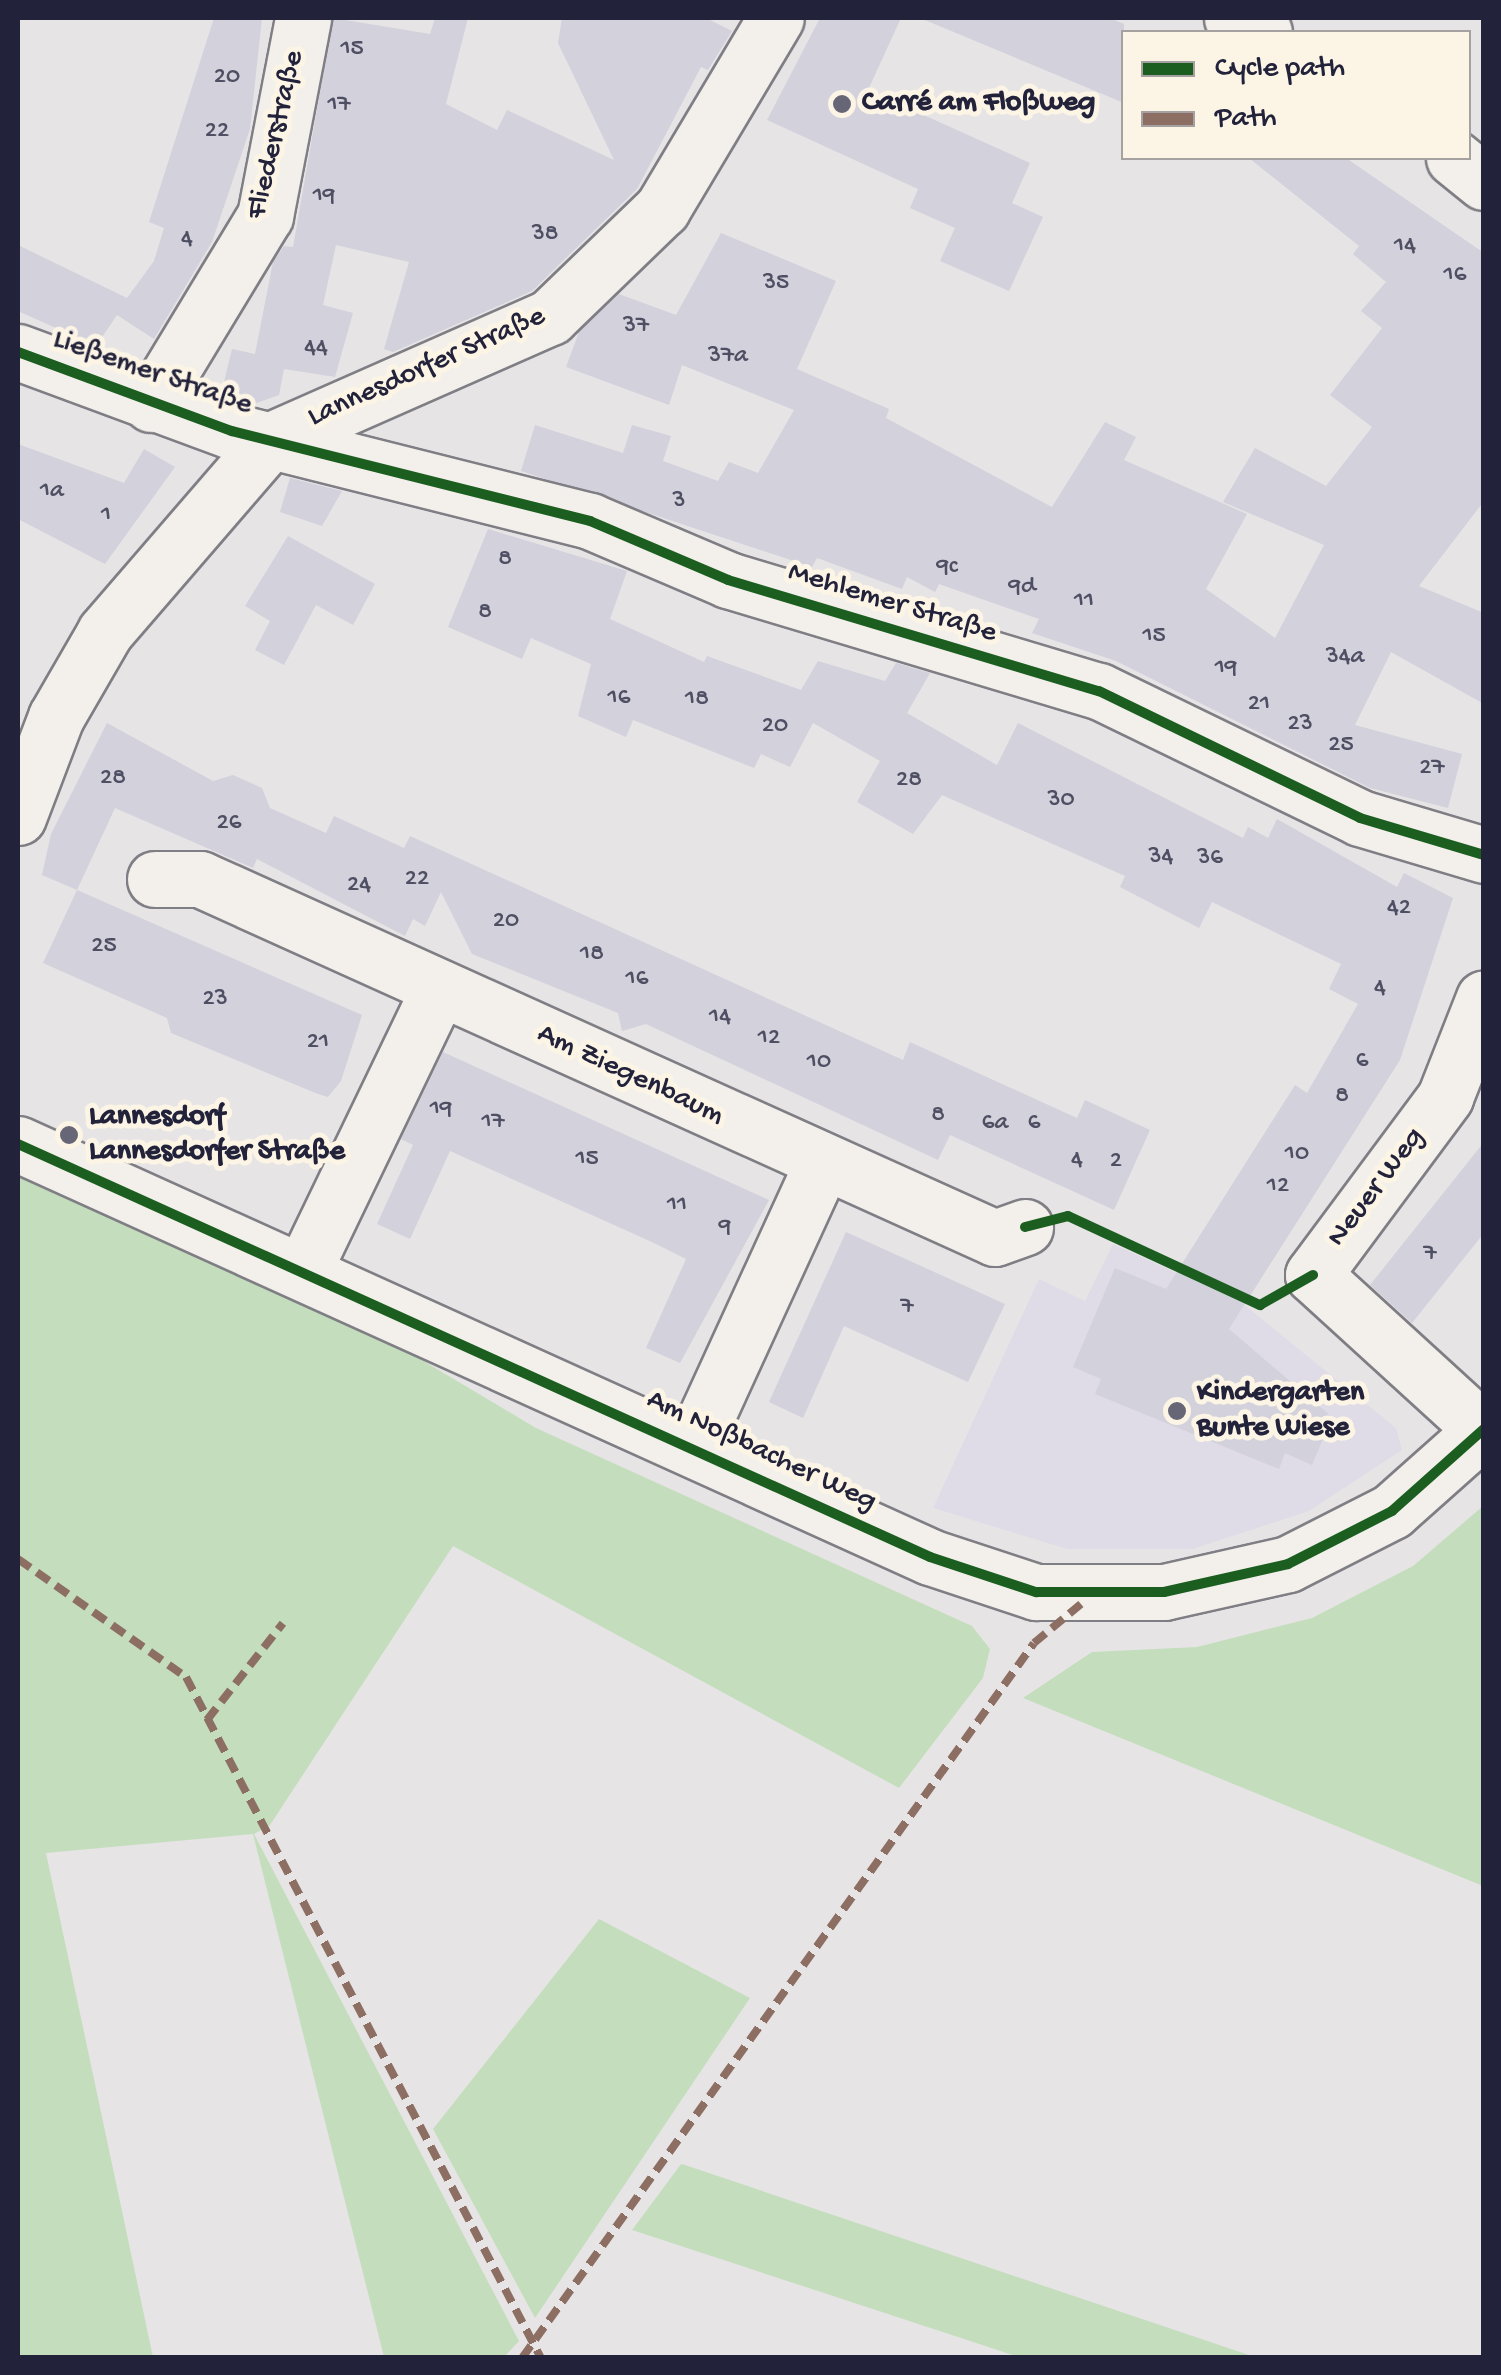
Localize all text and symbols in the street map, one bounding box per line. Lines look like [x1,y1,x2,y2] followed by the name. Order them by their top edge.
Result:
[1121,30,1471,160] legend
[340,35,364,65] house number: 15
[240,47,314,223] street label: Fliederstraße
[1215,52,1345,87] text: Cycle path
[214,63,240,93] house number: 20
[862,86,1095,122] place label: Carré am Floßweg
[327,91,351,121] house number: 17
[831,93,853,115] marker: Carré am Floßweg
[1215,102,1277,137] text: Path
[205,117,229,147] house number: 22
[313,182,335,212] house number: 19
[532,220,558,250] house number: 38
[181,225,193,255] house number: 4
[1394,232,1416,262] house number: 14
[1444,261,1466,291] house number: 16
[763,269,789,299] house number: 35
[303,299,551,437] street label: Lannesdorfer Straße
[623,312,649,342] house number: 37
[48,323,256,425] street label: Ließemer Straße
[304,334,328,364] house number: 44
[708,342,748,372] house number: 37a
[40,477,64,507] house number: 1a
[673,487,685,517] house number: 3
[101,501,111,531] house number: 1
[498,545,512,575] house number: 8
[936,553,958,583] house number: 9c
[783,555,1001,653] street label: Mehlemer Straße
[1008,573,1036,603] house number: 9d
[1074,587,1094,617] house number: 11
[478,598,492,628] house number: 8
[1142,622,1166,652] house number: 15
[1326,643,1364,673] house number: 34a
[1215,654,1237,684] house number: 19
[608,684,630,714] house number: 16
[685,685,709,715] house number: 18
[1248,690,1270,720] house number: 21
[1287,710,1313,740] house number: 23
[762,712,788,742] house number: 20
[1328,731,1354,761] house number: 25
[1419,754,1445,784] house number: 27
[100,764,126,794] house number: 28
[896,766,922,796] house number: 28
[1047,786,1075,816] house number: 30
[217,809,241,839] house number: 26
[1149,843,1173,873] house number: 34
[1197,844,1223,874] house number: 36
[405,865,429,895] house number: 22
[347,871,371,901] house number: 24
[1387,894,1411,924] house number: 42
[493,907,519,937] house number: 20
[91,932,117,962] house number: 25
[580,940,604,970] house number: 18
[626,965,648,995] house number: 16
[1374,974,1386,1004] house number: 4
[202,985,228,1015] house number: 23
[709,1003,731,1033] house number: 14
[531,1017,729,1135] street label: Am Ziegenbaum
[758,1024,780,1054] house number: 12
[307,1028,329,1058] house number: 21
[1356,1047,1368,1077] house number: 6
[807,1048,831,1078] house number: 10
[1335,1082,1349,1112] house number: 8
[430,1095,452,1125] house number: 19
[89,1100,345,1170] place label: Lannesdorf Lannesdorfer Straße
[931,1101,945,1131] house number: 8
[481,1108,505,1138] house number: 17
[982,1109,1008,1139] house number: 6a
[1028,1109,1040,1139] house number: 6
[1320,1121,1434,1255] street label: Neuer Weg
[58,1124,80,1146] marker: Lannesdorf Lannesdorfer Straße
[1285,1140,1309,1170] house number: 10
[575,1145,599,1175] house number: 15
[1071,1146,1083,1176] house number: 4
[1110,1147,1122,1177] house number: 2
[1267,1172,1289,1202] house number: 12
[667,1191,687,1221] house number: 11
[719,1213,731,1243] house number: 9
[1423,1240,1437,1270] house number: 7
[900,1293,914,1323] house number: 7
[1197,1376,1364,1446] place label: Kindergarten Bunte Wiese
[640,1383,882,1521] street label: Am Noßbacher Weg
[1166,1400,1188,1422] marker: Kindergarten Bunte Wiese

